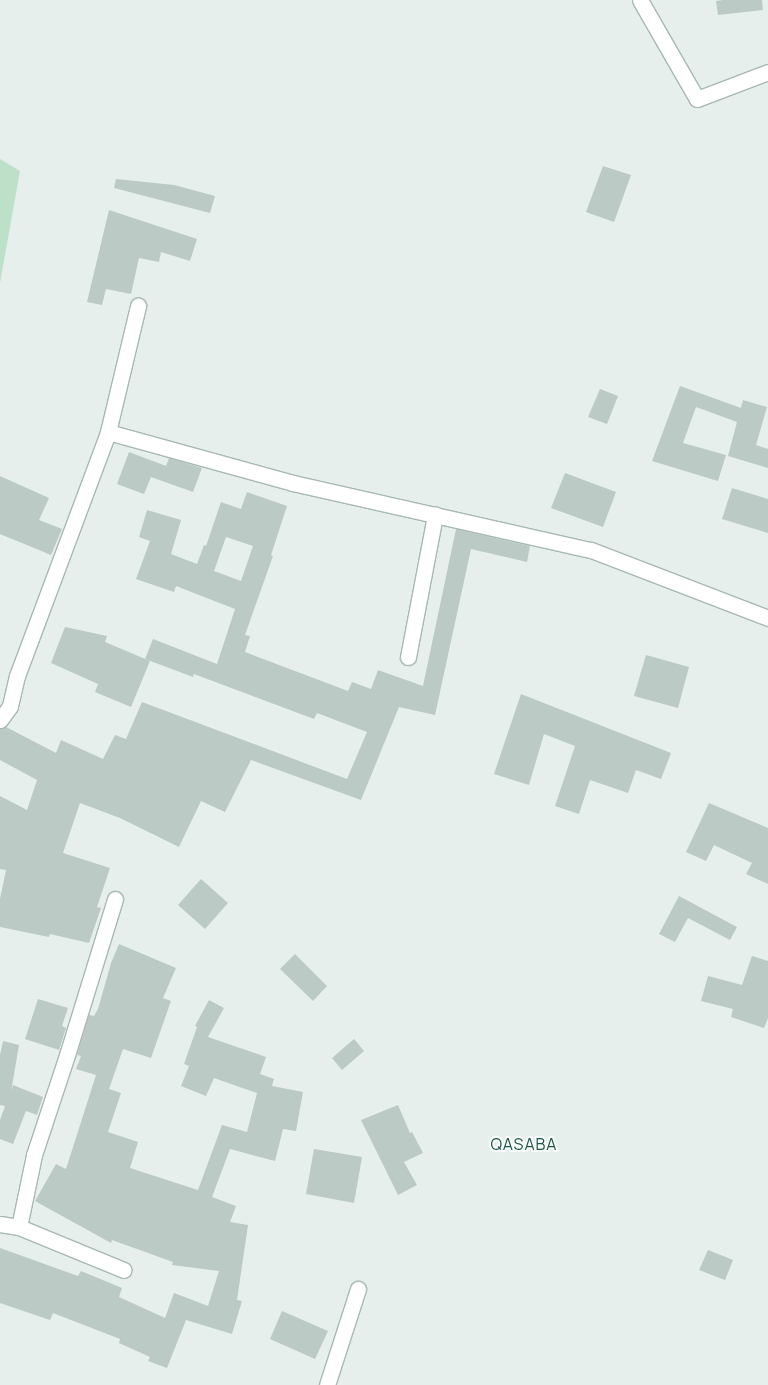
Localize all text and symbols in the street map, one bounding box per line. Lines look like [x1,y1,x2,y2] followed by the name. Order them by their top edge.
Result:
[490,1134,558,1154] district label: QASABA

